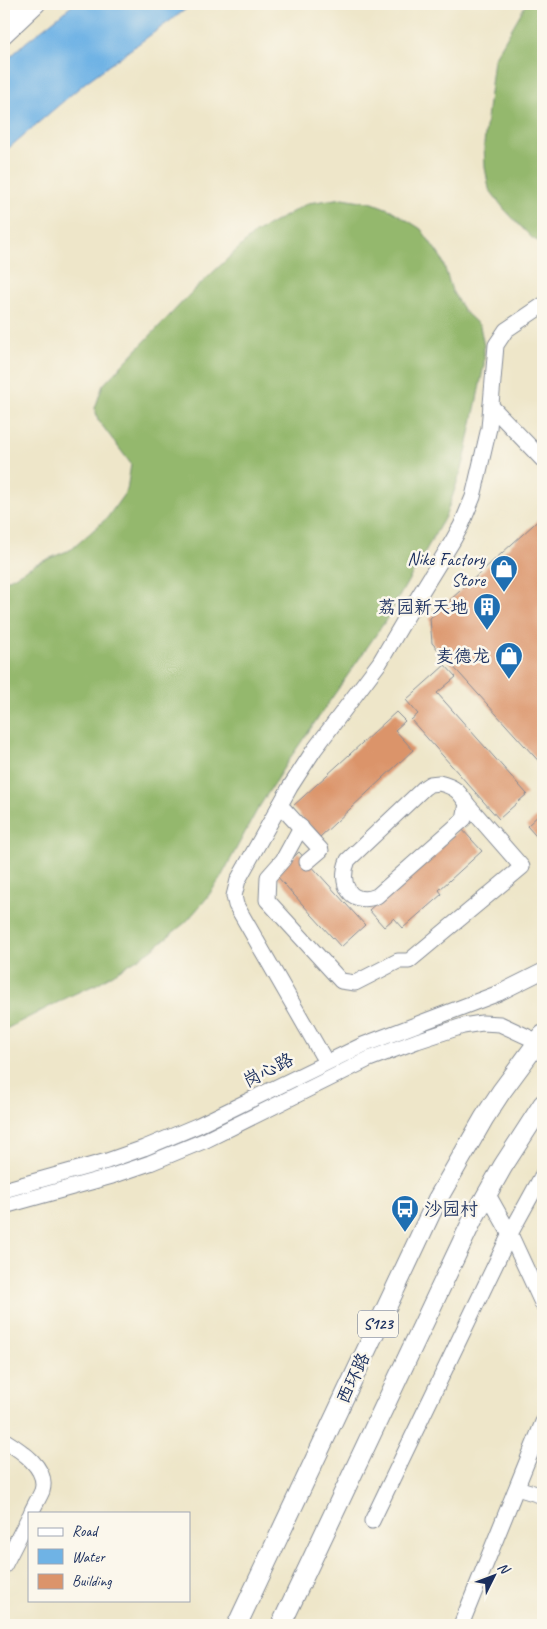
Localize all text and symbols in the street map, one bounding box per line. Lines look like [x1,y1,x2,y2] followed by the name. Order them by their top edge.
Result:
[407,548,487,591] place label: Nike Factory Store
[489,554,519,593] shop icon: Nike Factory Store
[472,592,502,631] building icon: 荔园新天地
[378,596,468,618] place label: 荔园新天地
[494,641,524,680] shop icon: 麦德龙
[436,645,490,667] place label: 麦德龙
[239,1048,297,1092] street label: 岗心路
[390,1194,420,1233] bus stop icon: 沙园村
[424,1198,478,1220] place label: 沙园村
[358,1310,398,1338] road number: S123
[332,1349,374,1407] street label: 西环路
[28,1512,190,1602] legend
[72,1522,99,1541] text: Road
[72,1548,106,1567] text: Water
[470,1552,520,1602] north arrow
[494,1559,514,1578] text: N
[72,1572,112,1591] text: Building

